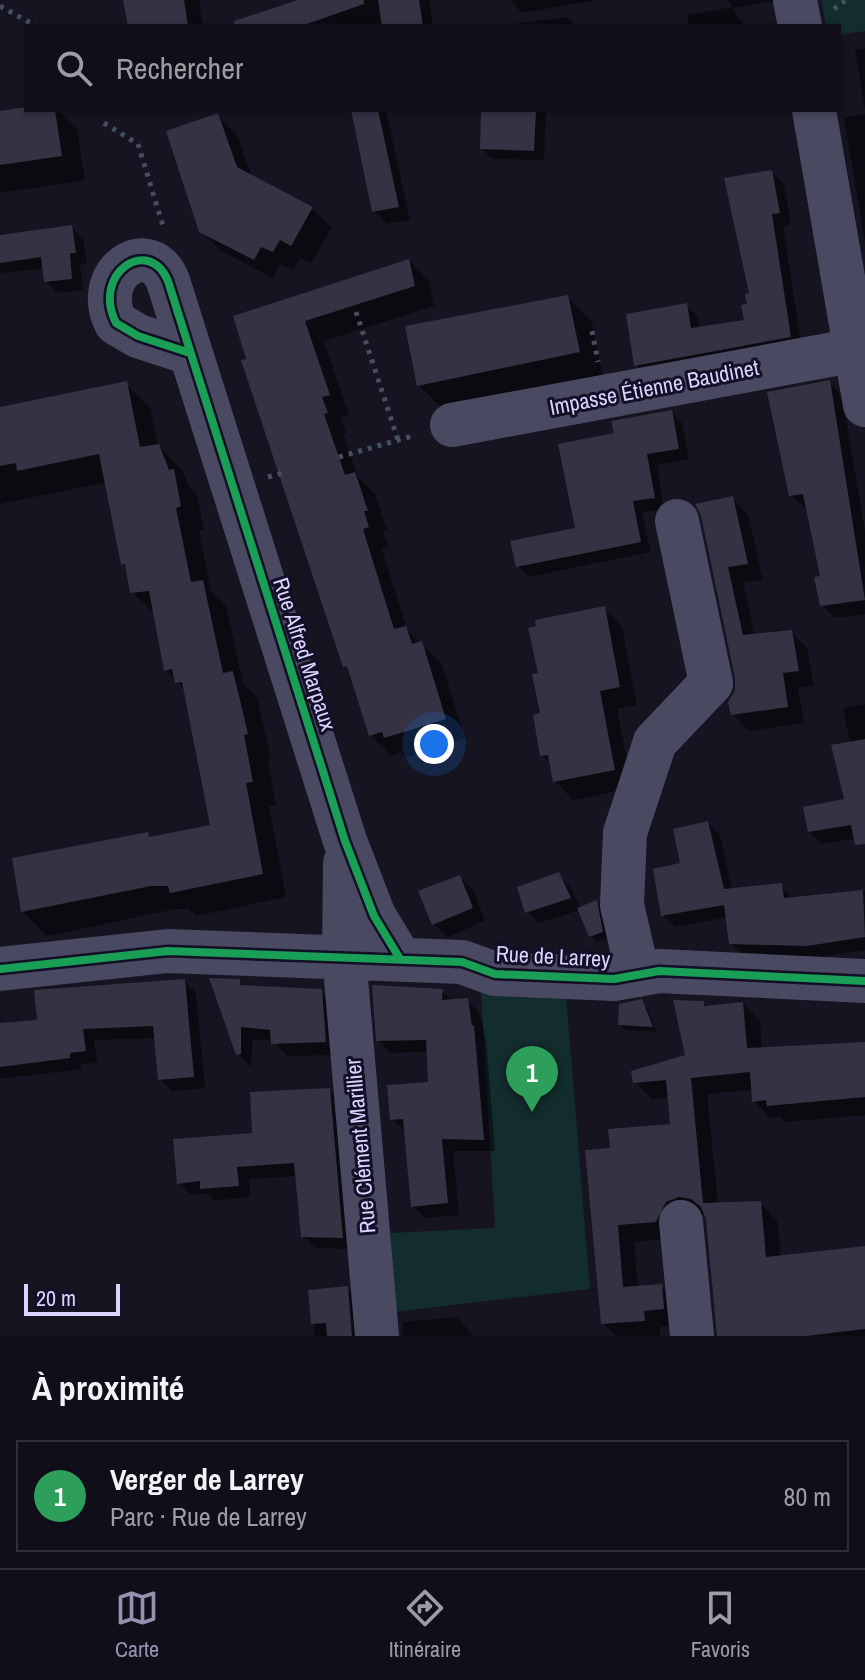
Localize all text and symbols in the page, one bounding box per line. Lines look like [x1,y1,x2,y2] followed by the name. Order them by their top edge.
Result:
[24,24,841,112] search box
[52,46,96,90] icon: search
[116,48,243,88] text: Rechercher
[547,352,761,422] street label: Impasse Étienne Baudinet
[266,574,344,734] street label: Rue Alfred Marpaux
[414,724,454,764] your location
[495,938,611,974] street label: Rue de Larrey
[506,1046,558,1112] pin: 1
[337,1057,383,1235] street label: Rue Clément Marillier
[24,1280,120,1316] scale bar
[36,1283,76,1313] text: 20 m
[32,1365,184,1411] text: À proximité
[110,1459,304,1499] text: Verger de Larrey
[54,1479,66,1514] text: 1
[784,1479,831,1514] text: 80 m
[110,1499,307,1534] text: Parc · Rue de Larrey
[115,1586,159,1664] tab: Carte
[389,1586,461,1664] tab: Itinéraire
[691,1586,750,1664] tab: Favoris

